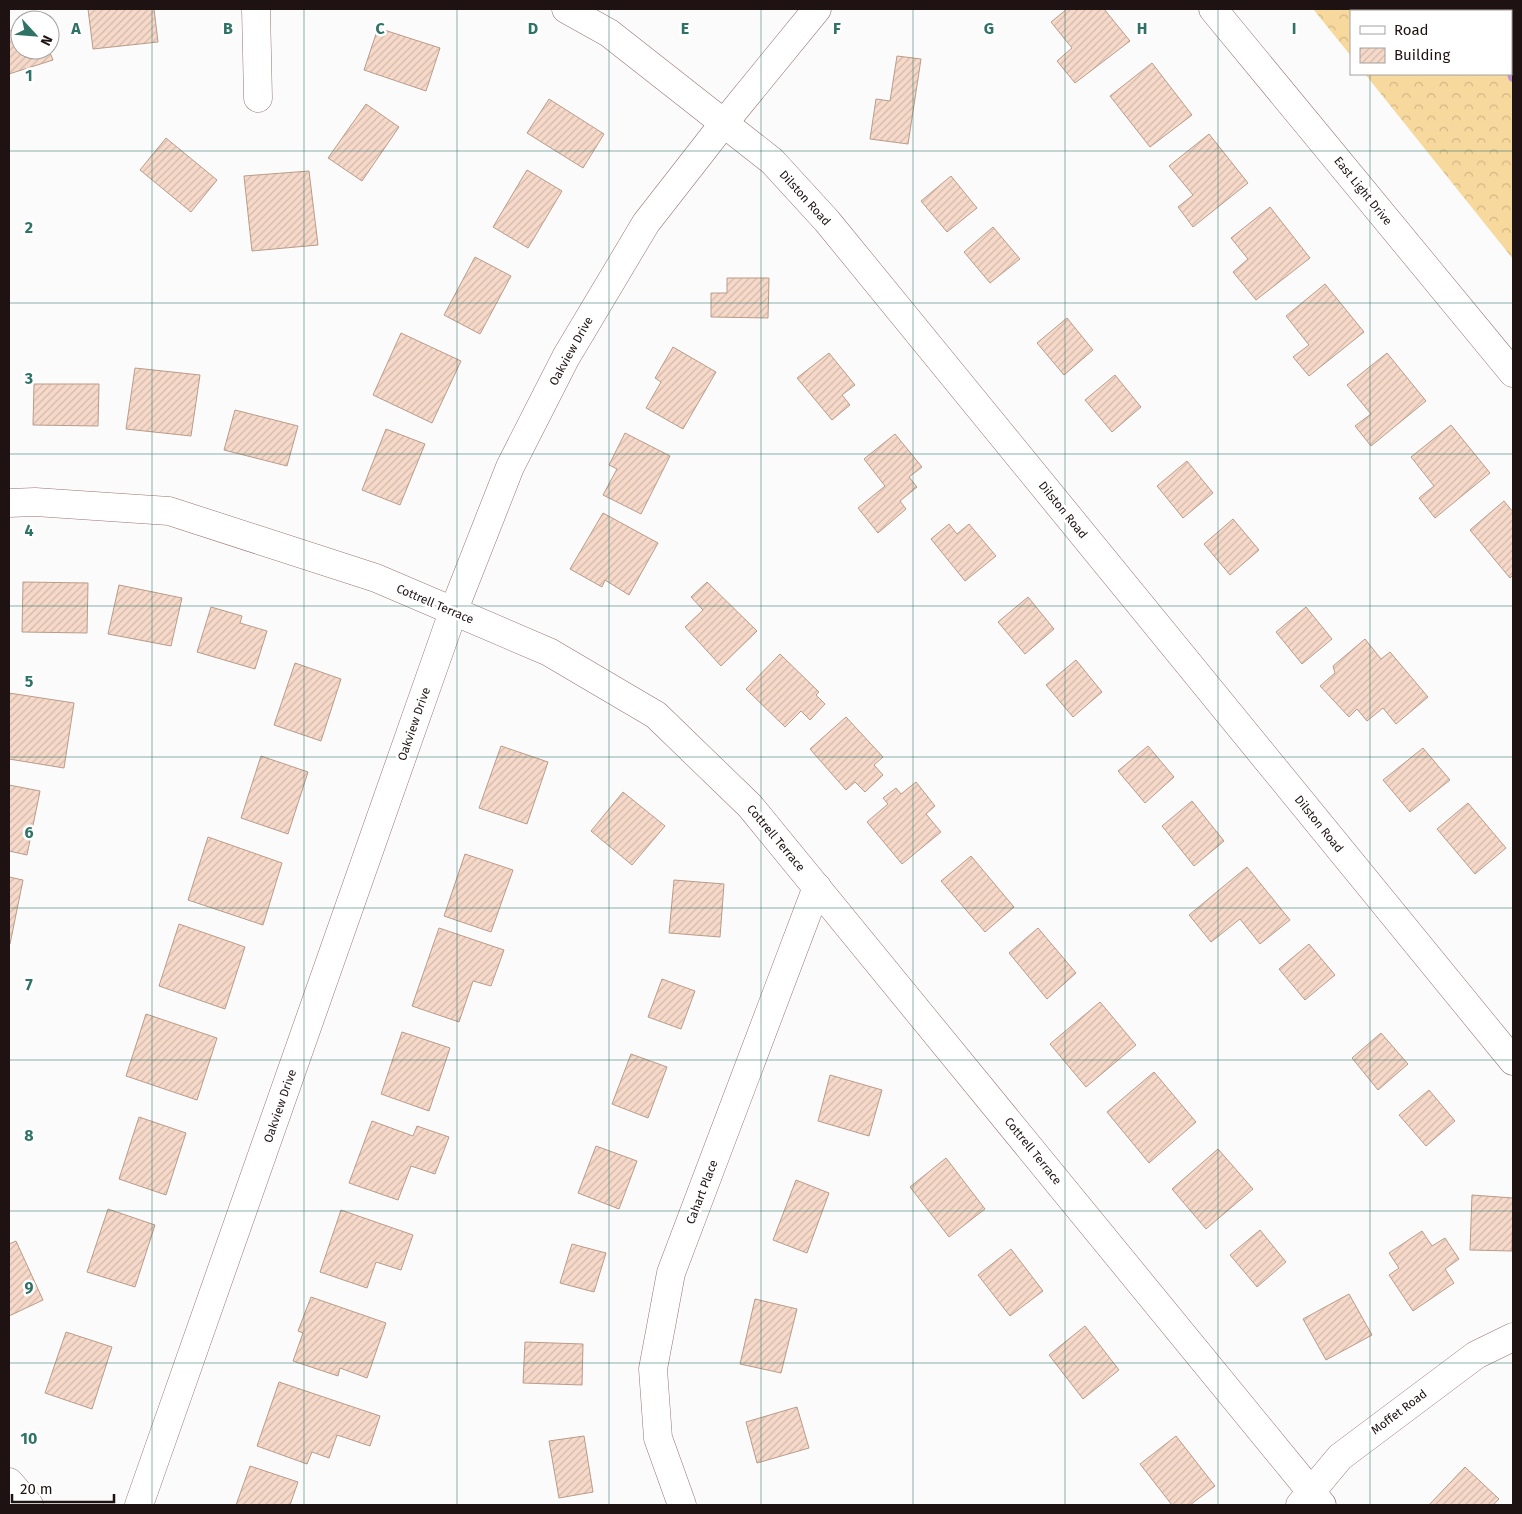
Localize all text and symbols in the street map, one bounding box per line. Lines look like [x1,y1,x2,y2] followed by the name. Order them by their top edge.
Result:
[10,10,60,60] north arrow
[1350,10,1512,75] legend
[70,19,81,38] text: A
[223,19,233,38] text: B
[375,19,385,38] text: C
[528,19,538,38] text: D
[681,19,689,38] text: E
[833,19,841,38] text: F
[984,19,994,38] text: G
[1137,19,1147,38] text: H
[1292,19,1296,38] text: I
[1394,21,1429,39] text: Road
[37,33,56,48] text: N
[1394,46,1450,64] text: Building
[25,66,33,85] text: 1
[1331,154,1395,228] street label: East Light Drive
[777,168,833,228] street label: Dilston Road
[25,218,33,237] text: 2
[546,314,596,388] street label: Oakview Drive
[24,369,33,388] text: 3
[1036,479,1090,541] street label: Dilston Road
[24,521,34,540] text: 4
[394,581,476,627] street label: Cottrell Terrace
[25,672,34,691] text: 5
[395,686,433,762] street label: Oakview Drive
[1292,793,1346,855] street label: Dilston Road
[744,802,808,874] street label: Cottrell Terrace
[24,823,34,842] text: 6
[25,975,33,994] text: 7
[261,1068,299,1144] street label: Oakview Drive
[1002,1114,1064,1188] street label: Cottrell Terrace
[24,1126,34,1145] text: 8
[683,1158,721,1226] street label: Cahart Place
[25,1278,34,1297] text: 9
[1368,1387,1430,1437] street label: Moffet Road
[21,1429,37,1448] text: 10
[12,1472,115,1504] scale bar
[20,1480,53,1498] text: 20 m

